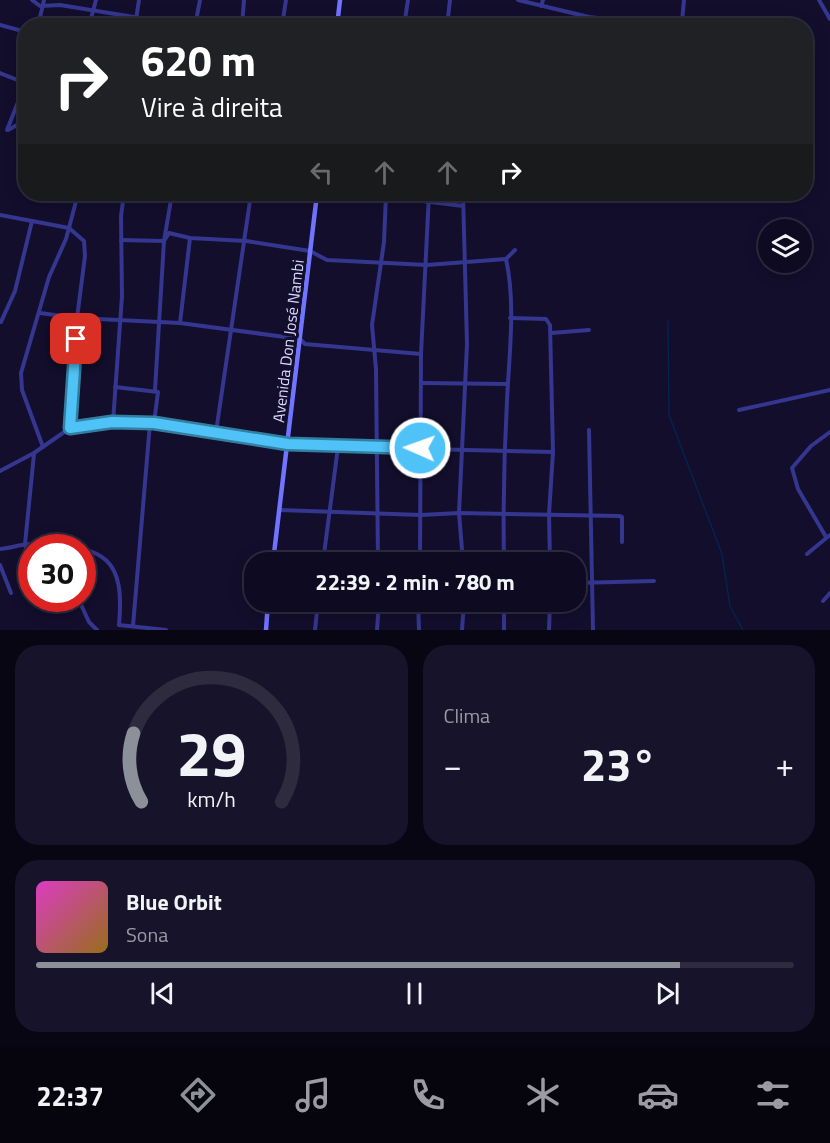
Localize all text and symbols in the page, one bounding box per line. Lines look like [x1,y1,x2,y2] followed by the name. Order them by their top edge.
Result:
[141,28,256,92] text: 620 m
[42,42,120,120] icon: right
[141,86,283,127] text: Vire à direita
[305,156,338,189] icon: left
[368,156,401,189] icon: ahead
[431,156,464,189] icon: ahead
[494,156,527,189] icon: right
[758,219,812,273] map controls
[758,219,812,273] button: layers
[266,258,310,424] street label: Avenida Don José Nambi
[50,313,101,364] pin
[59,322,92,355] icon: arrive
[388,416,452,480] position arrow
[18,534,96,612] speed limit sign: 30
[315,565,515,599] text: 22:39 · 2 min · 780 m
[444,700,490,731] text: Clima
[176,705,246,800] text: 29
[581,730,657,798] text: 23°
[444,740,462,790] text: −
[776,740,794,790] text: +
[187,783,236,815] text: km/h
[126,885,222,919] text: Blue Orbit
[126,919,168,950] text: Sona
[146,977,179,1010] icon: previous
[398,977,431,1010] icon: pause
[651,977,684,1010] icon: next
[177,1074,219,1116] icon: directions
[292,1074,334,1116] icon: music
[407,1074,449,1116] icon: phone
[522,1074,564,1116] icon: climate
[637,1074,679,1116] icon: car
[752,1074,794,1116] icon: filters
[36,1075,104,1116] text: 22:37

